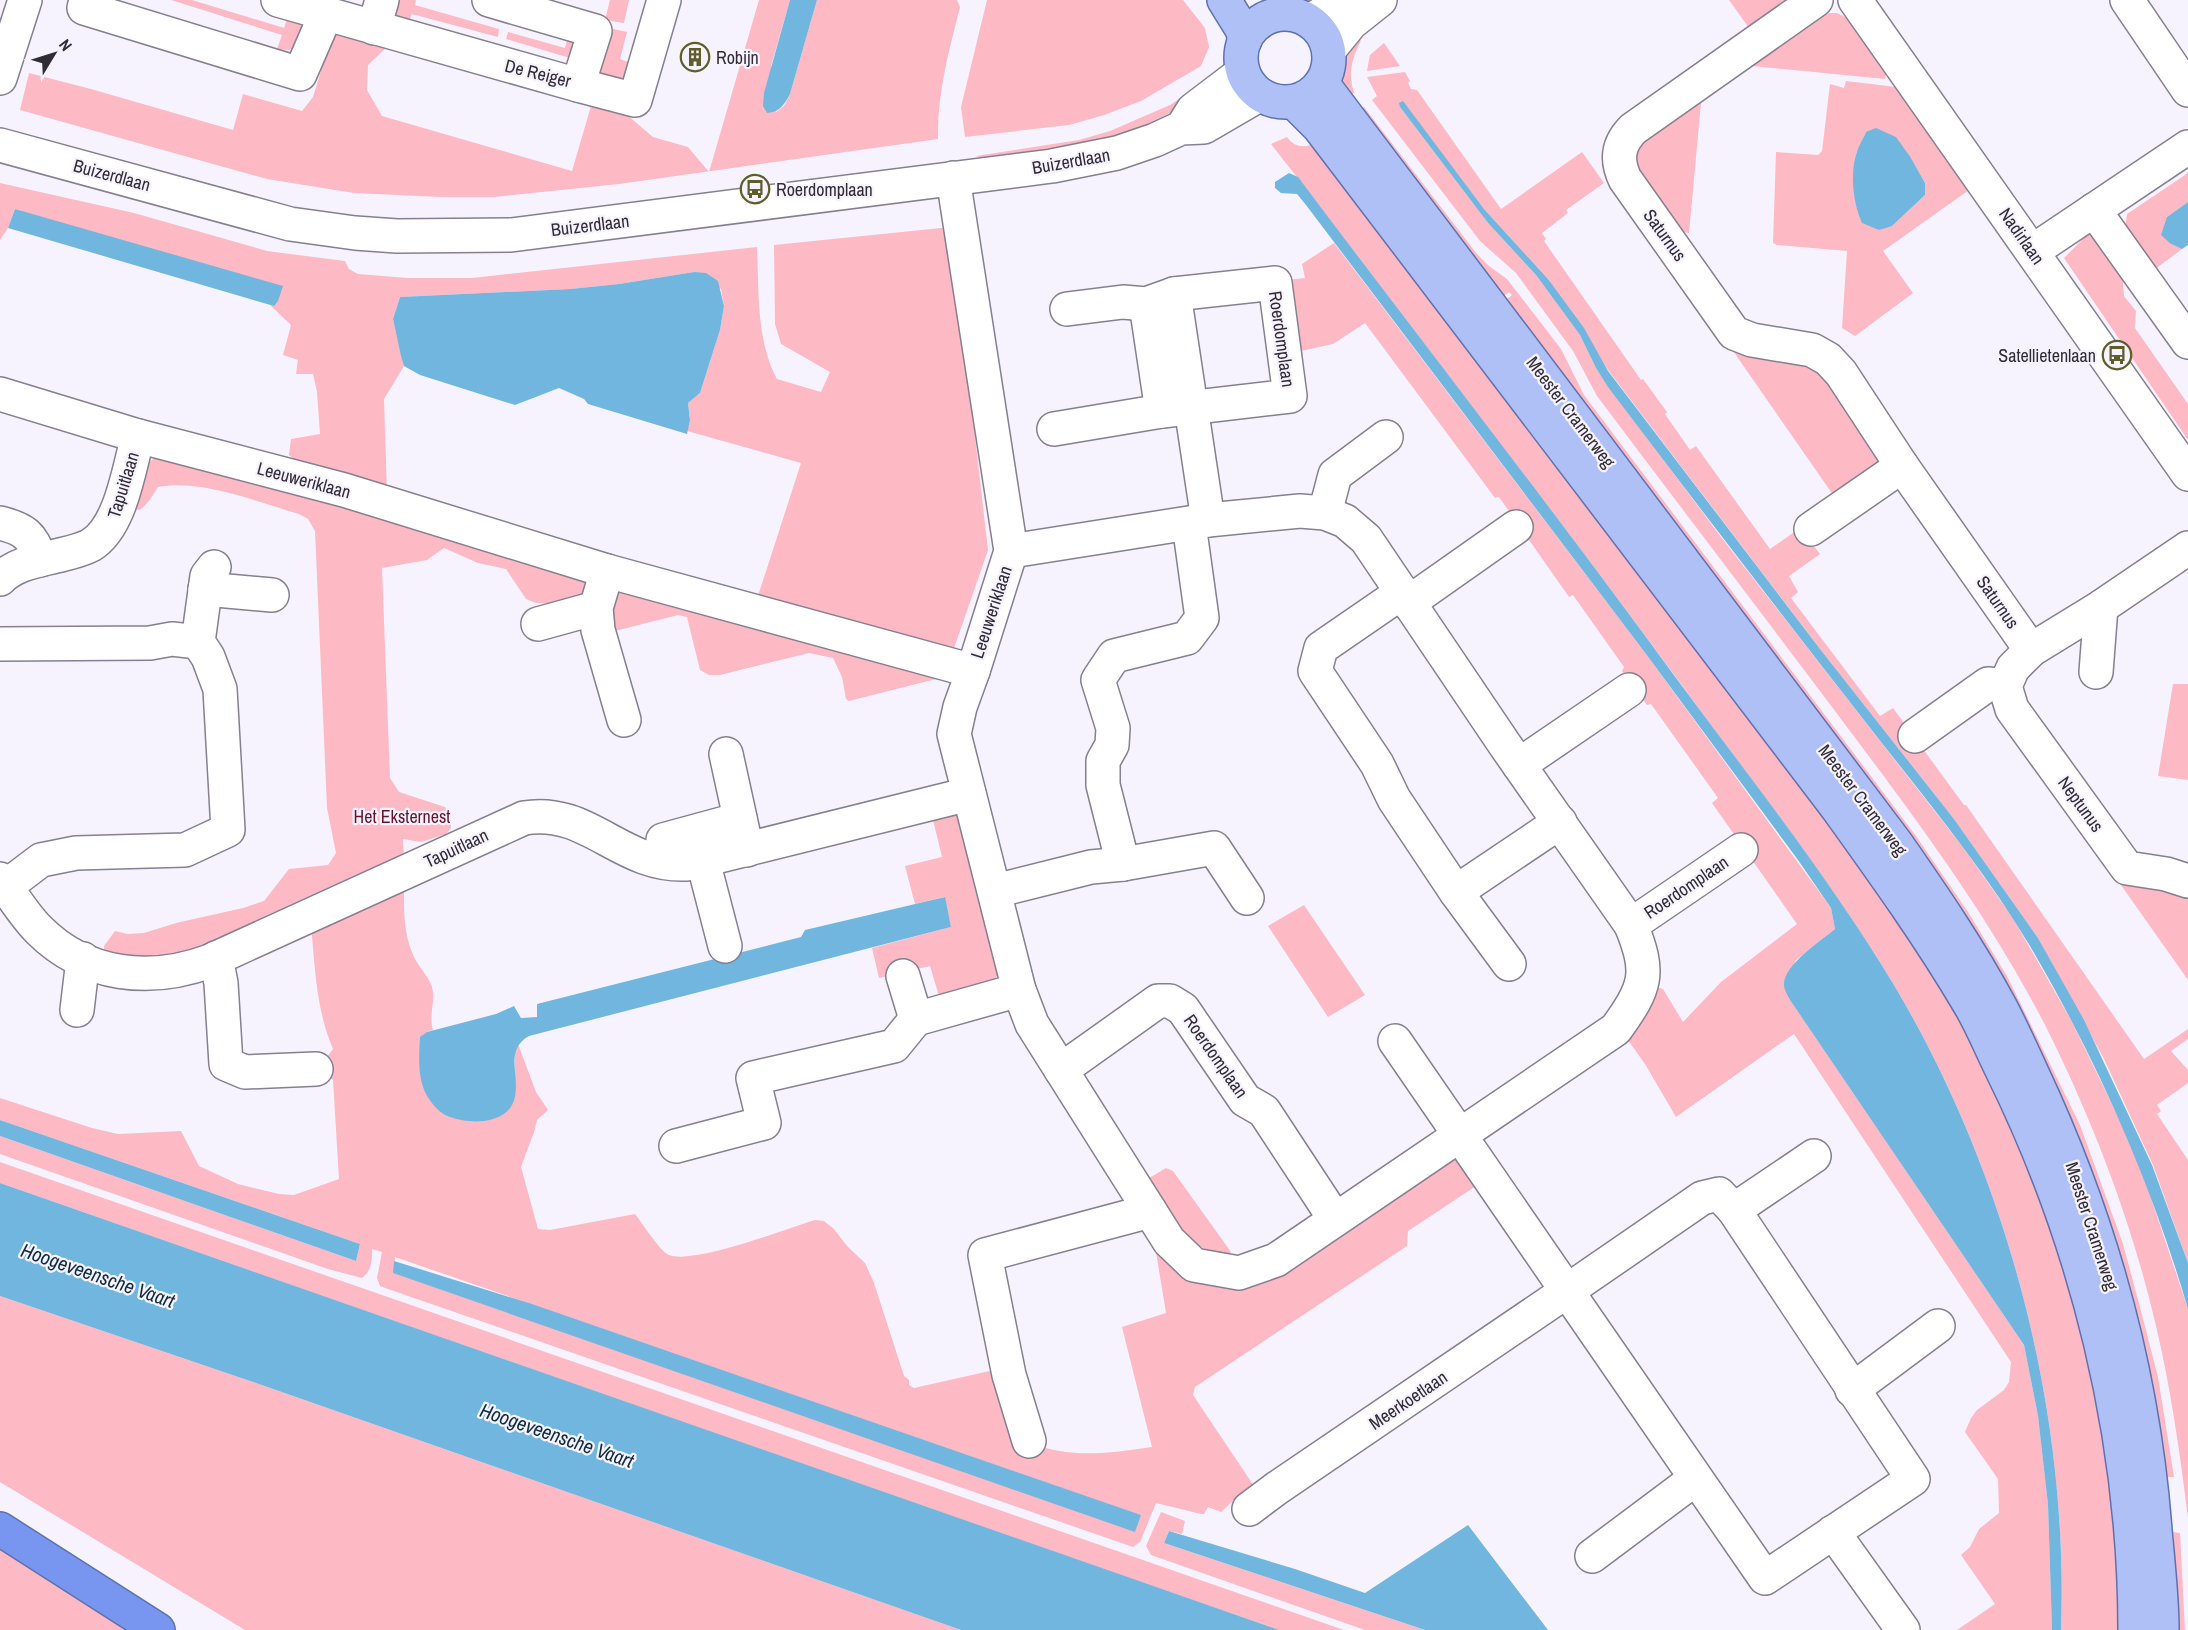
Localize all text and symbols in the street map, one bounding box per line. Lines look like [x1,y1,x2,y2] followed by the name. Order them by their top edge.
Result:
[24,24,84,84] north arrow
[54,34,77,55] text: N
[679,41,711,73] building icon: Robijn
[716,45,759,70] place label: Robijn
[502,53,574,93] street label: De Reiger
[1030,142,1112,180] street label: Buizerdlaan
[71,153,153,197] street label: Buizerdlaan
[739,173,771,205] bus stop icon: Roerdomplaan
[776,177,873,202] place label: Roerdomplaan
[1993,203,2051,269] street label: Nadirlaan
[1638,204,1692,266] street label: Saturnus
[549,208,631,242] street label: Buizerdlaan
[1263,289,1301,389] street label: Roerdomplaan
[2101,339,2133,371] bus stop icon: Satellietenlaan
[1998,343,2096,368] place label: Satellietenlaan
[1521,351,1622,474] street label: Meester Cramerweg
[101,449,145,521] street label: Tapuitlaan
[254,456,354,504] street label: Leeuweriklaan
[964,562,1018,662] street label: Leeuweriklaan
[1971,571,2025,633] street label: Saturnus
[1813,739,1914,862] street label: Meester Cramerweg
[2052,771,2110,837] street label: Neptunus
[354,804,450,829] park label: Het Eksternest
[420,822,492,874] street label: Tapuitlaan
[1639,850,1733,924] street label: Roerdomplaan
[1178,1009,1254,1103] street label: Roerdomplaan
[2059,1159,2125,1294] street label: Meester Cramerweg
[18,1236,179,1314] water label: Hoogeveensche Vaart
[1364,1365,1452,1435] street label: Meerkoetlaan
[477,1396,638,1474] water label: Hoogeveensche Vaart

